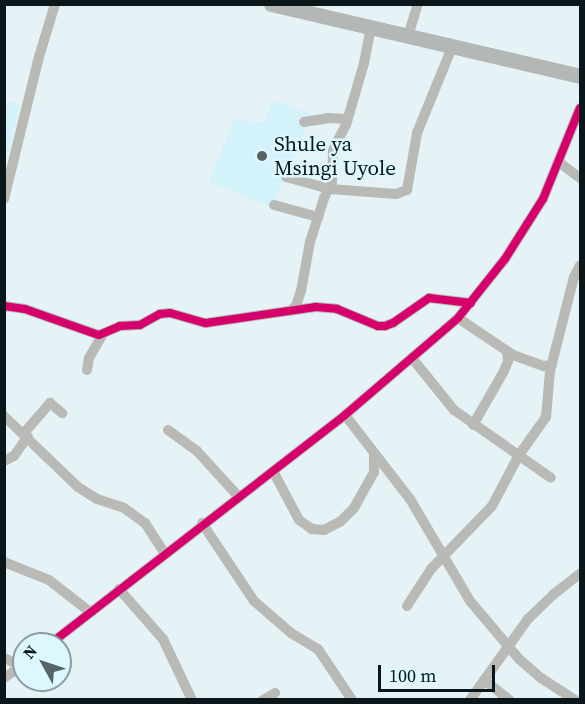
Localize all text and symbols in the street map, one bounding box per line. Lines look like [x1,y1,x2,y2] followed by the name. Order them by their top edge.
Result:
[274,131,396,181] place label: Shule ya Msingi Uyole
[255,149,269,163] marker: Shule ya Msingi Uyole
[12,632,72,692] north arrow
[18,640,42,663] text: N
[381,653,498,691] scale bar
[389,663,436,688] text: 100 m

